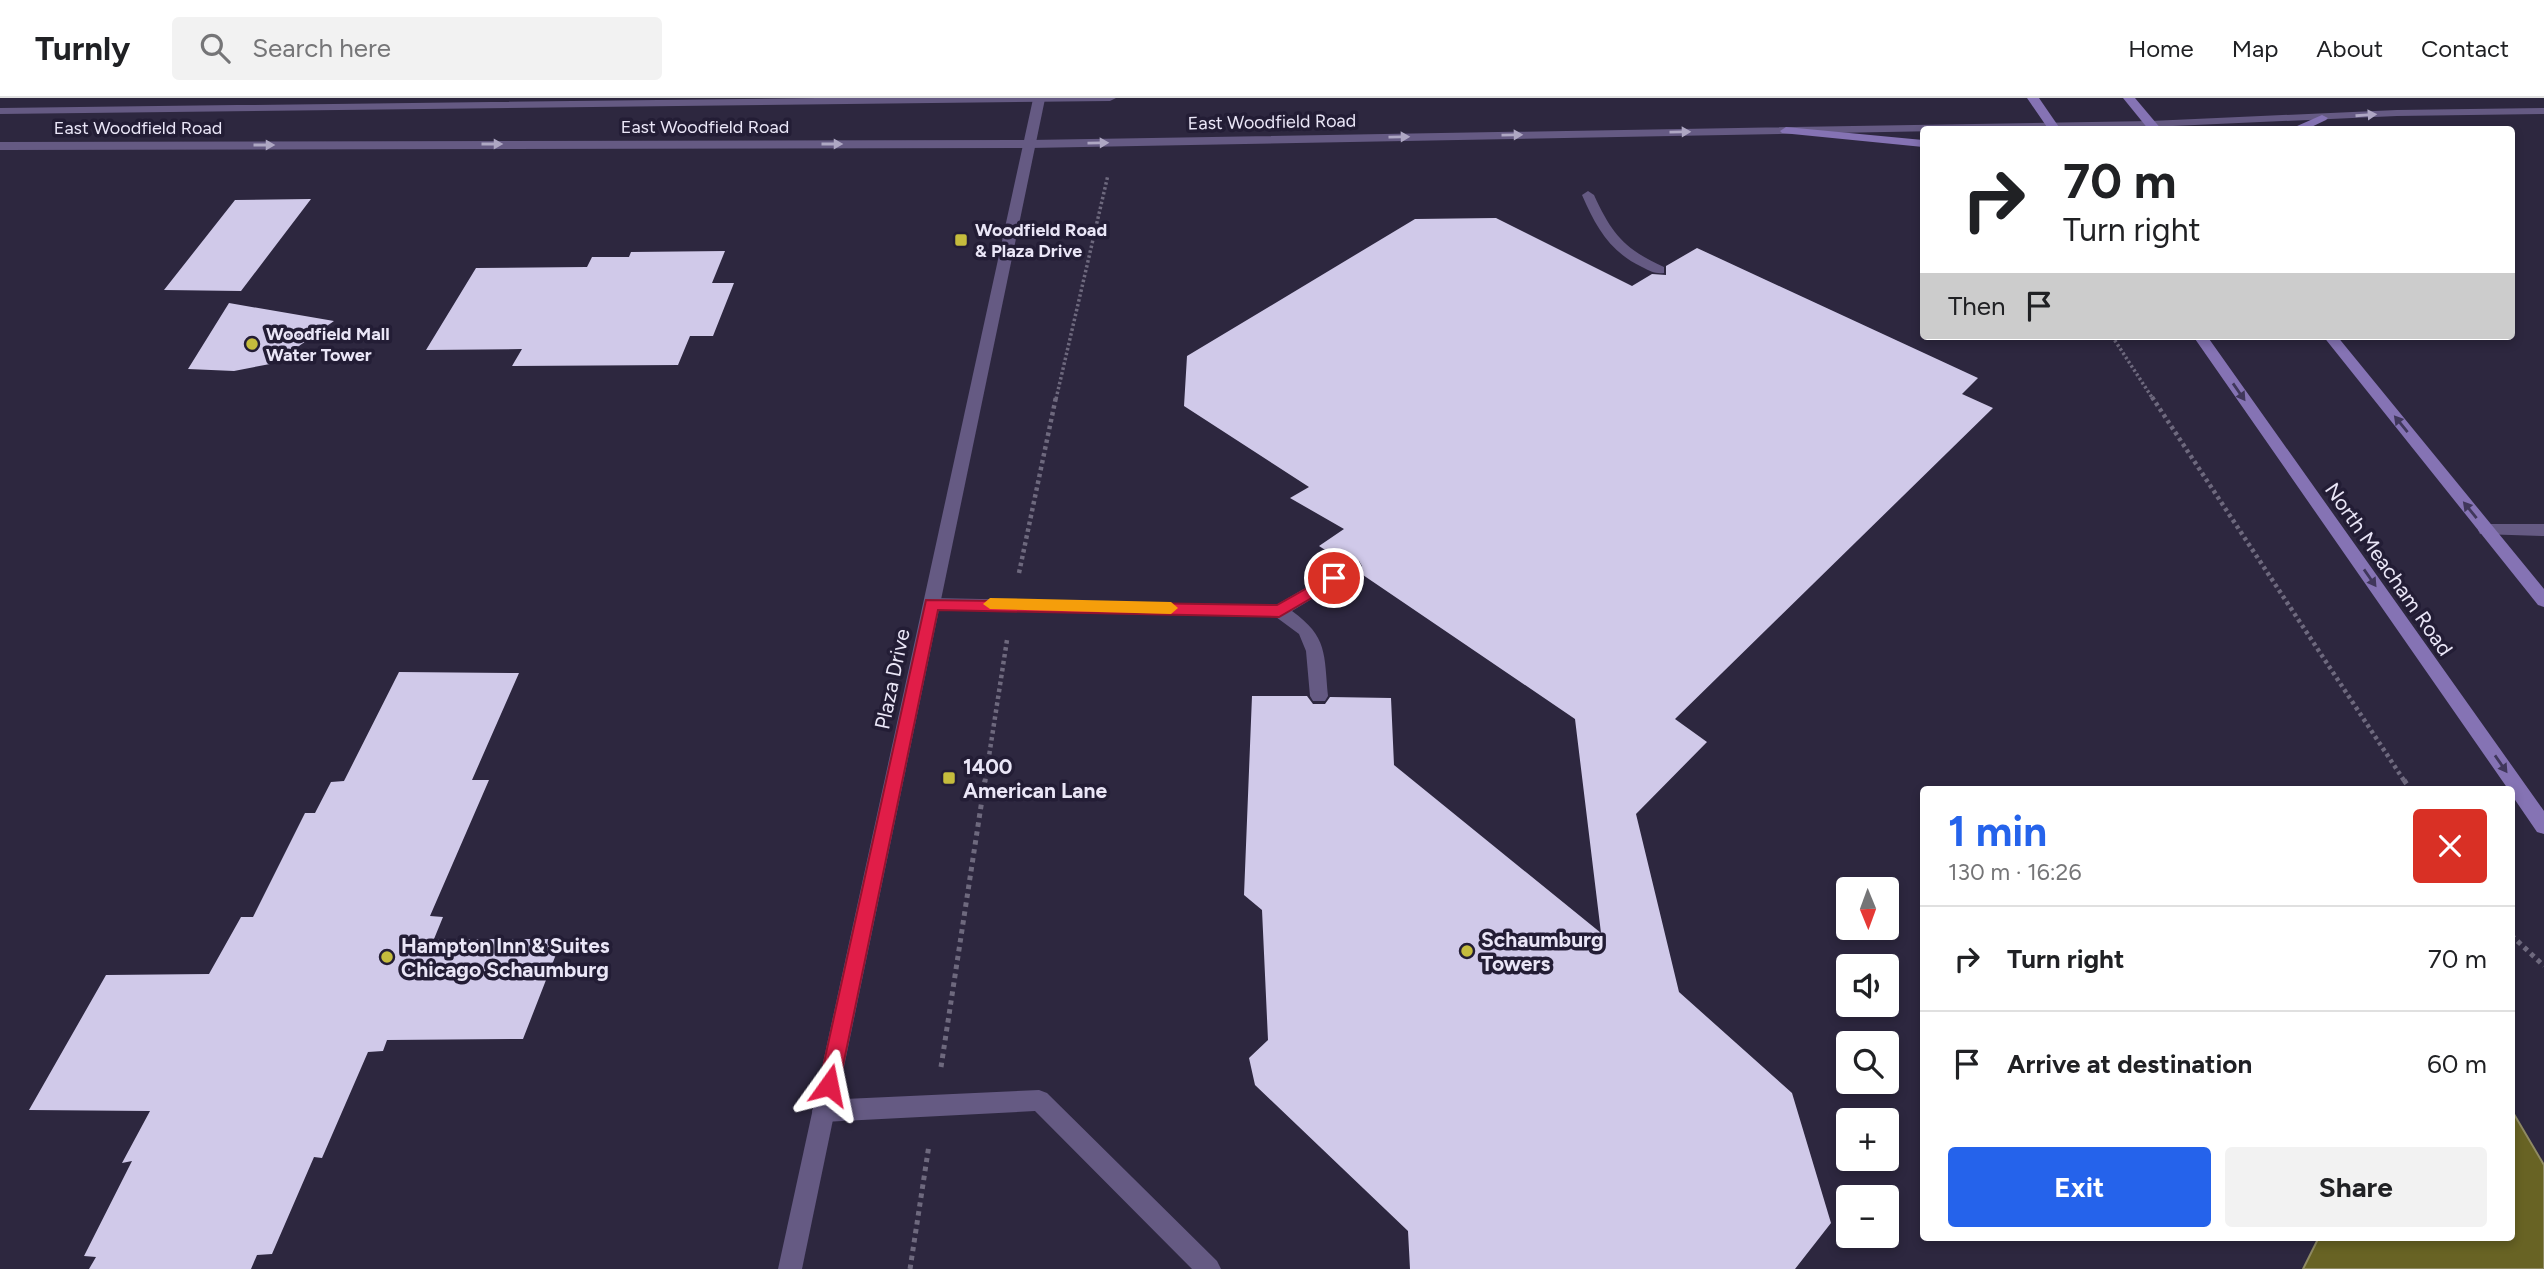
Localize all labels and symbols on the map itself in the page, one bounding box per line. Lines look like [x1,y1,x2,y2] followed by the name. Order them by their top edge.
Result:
[2355,109,2377,120] one-way arrow
[1188,110,1356,134] street label: East Woodfield Road
[621,116,789,138] street label: East Woodfield Road
[54,117,222,139] street label: East Woodfield Road
[1669,127,1691,138] one-way arrow
[1501,130,1523,141] one-way arrow
[1388,132,1410,143] one-way arrow
[1087,137,1109,149] one-way arrow
[821,138,843,150] one-way arrow
[253,139,275,151] one-way arrow
[481,139,503,150] one-way arrow
[975,219,1107,262] place label: Woodfield Road & Plaza Drive
[953,232,969,248] marker: Woodfield Road & Plaza Drive
[266,323,390,366] place label: Woodfield Mall Water Tower
[244,336,260,352] marker: Woodfield Mall Water Tower
[2232,383,2246,401] one-way arrow
[2394,415,2409,433] one-way arrow
[2320,478,2458,660] street label: North Meacham Road
[2464,501,2478,519] one-way arrow
[1304,548,1364,608] pin
[2363,569,2377,587] one-way arrow
[869,626,915,732] street label: Plaza Drive
[963,754,1107,803] place label: 1400 American Lane
[2494,755,2508,773] one-way arrow
[941,770,957,786] marker: 1400 American Lane
[1836,877,1899,940] north arrow
[1481,927,1604,976] place label: Schaumburg Towers
[401,933,610,982] place label: Hampton Inn & Suites Chicago Schaumburg
[1459,943,1475,959] marker: Schaumburg Towers
[379,949,395,965] marker: Hampton Inn & Suites Chicago Schaumburg
[792,1048,866,1122] position arrow

